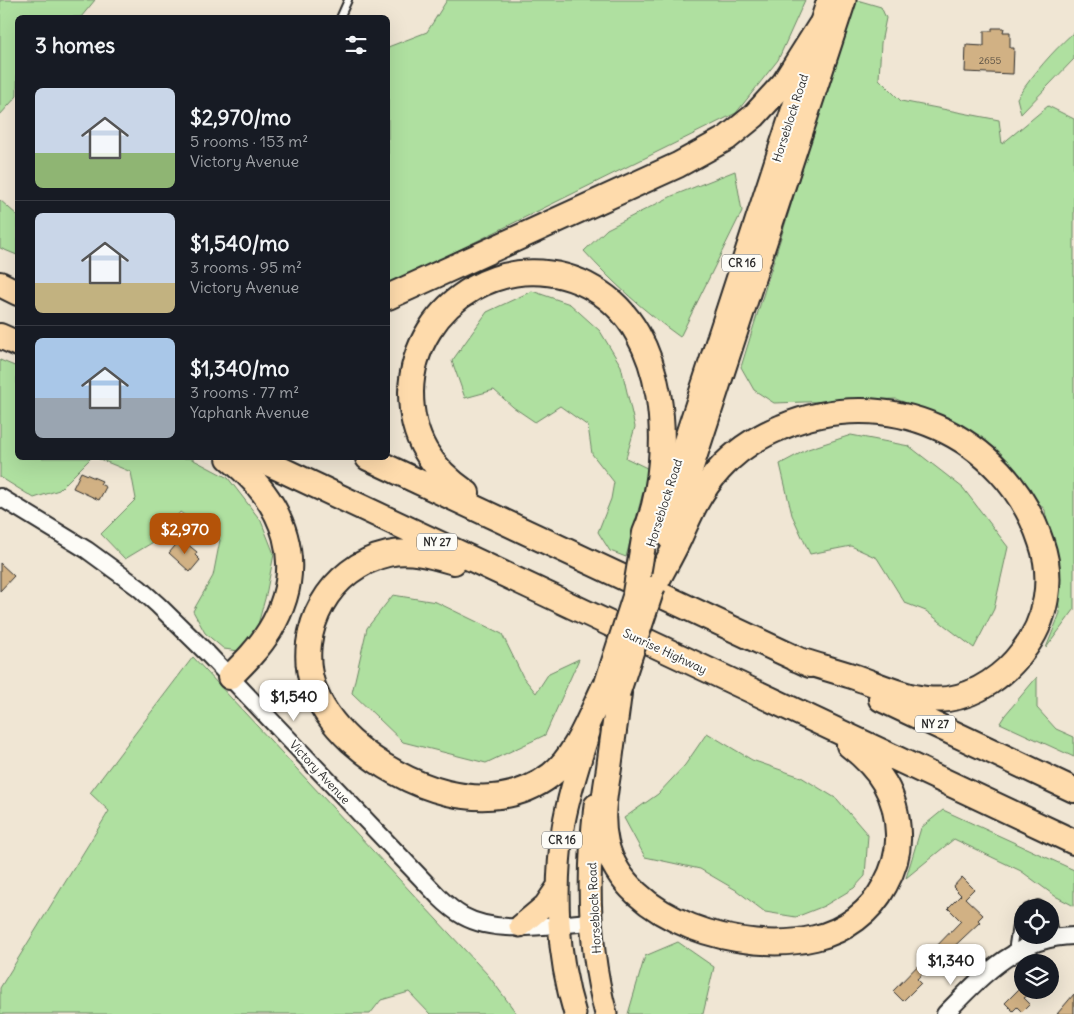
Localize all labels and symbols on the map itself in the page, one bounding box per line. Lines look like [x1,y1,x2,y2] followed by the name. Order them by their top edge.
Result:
[979,54,1002,67] house number: 2655
[769,72,811,164] street label: Horseblock Road
[722,254,762,272] road number: CR 16
[643,457,685,549] street label: Horseblock Road
[144,512,226,555] pin: $2,970
[417,534,457,550] road number: NY 27
[621,625,709,677] street label: Sunrise Highway
[253,680,335,722] pin: $1,540
[915,716,955,732] road number: NY 27
[287,737,353,807] street label: Victory Avenue
[542,832,582,848] road number: CR 16
[584,862,604,954] street label: Horseblock Road
[910,944,992,986] pin: $1,340

